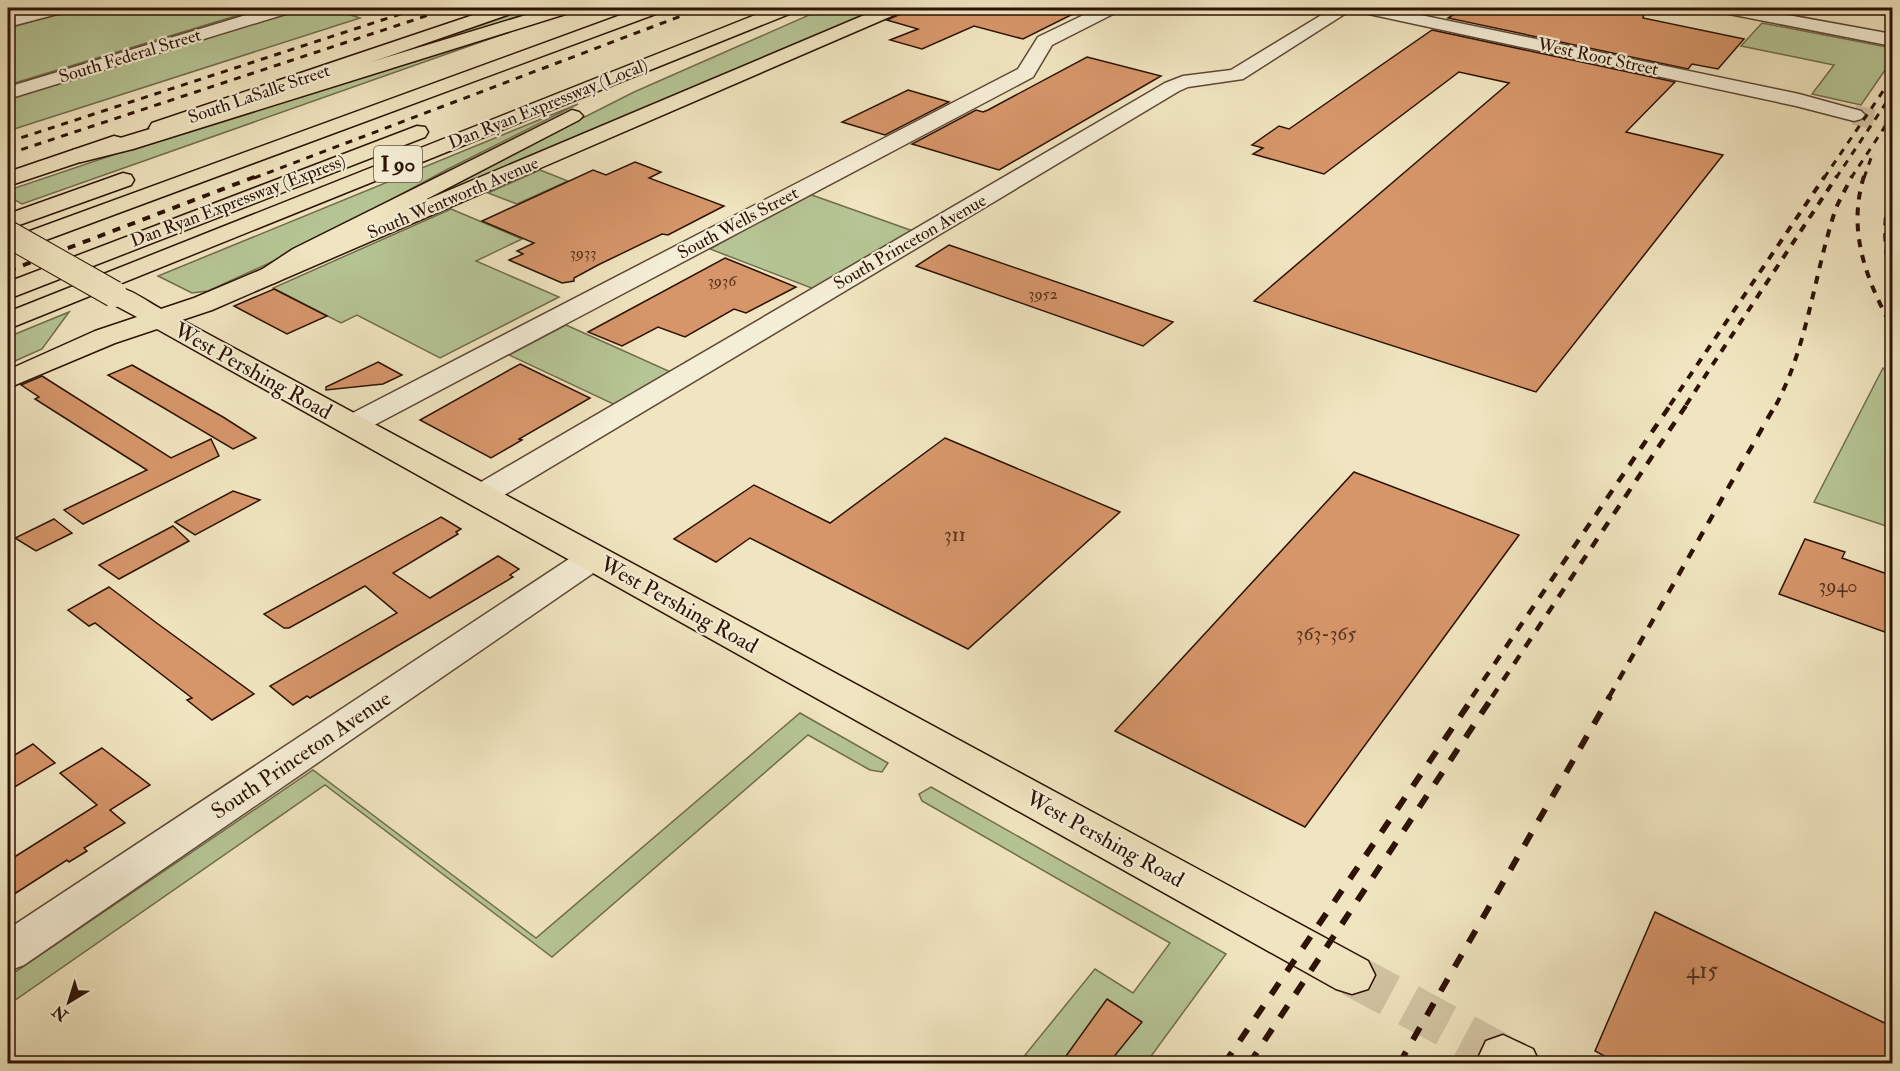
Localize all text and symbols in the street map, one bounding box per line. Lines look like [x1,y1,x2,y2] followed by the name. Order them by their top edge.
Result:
[56,23,204,89] street label: South Federal Street
[1534,33,1661,81] street label: West Root Street
[445,53,651,155] street label: Dan Ryan Expressway (Local)
[185,59,333,129] street label: South LaSalle Street
[374,146,422,182] road number: I 90
[127,149,349,253] street label: Dan Ryan Expressway (Express)
[364,151,543,244] street label: South Wentworth Avenue
[674,181,803,265] street label: South Wells Street
[830,189,991,295] street label: South Princeton Avenue
[570,243,596,263] house number: 3933
[708,271,737,291] house number: 3936
[1028,284,1058,304] house number: 3952
[168,316,337,426] street label: West Pershing Road
[944,522,966,547] house number: 311
[594,550,763,660] street label: West Pershing Road
[1819,573,1857,598] house number: 3940
[1296,621,1356,646] house number: 363-365
[206,684,396,826] street label: South Princeton Avenue
[1020,784,1189,894] street label: West Pershing Road
[1686,955,1718,986] house number: 415
[39,972,99,1032] north arrow
[48,1000,73,1026] text: N

